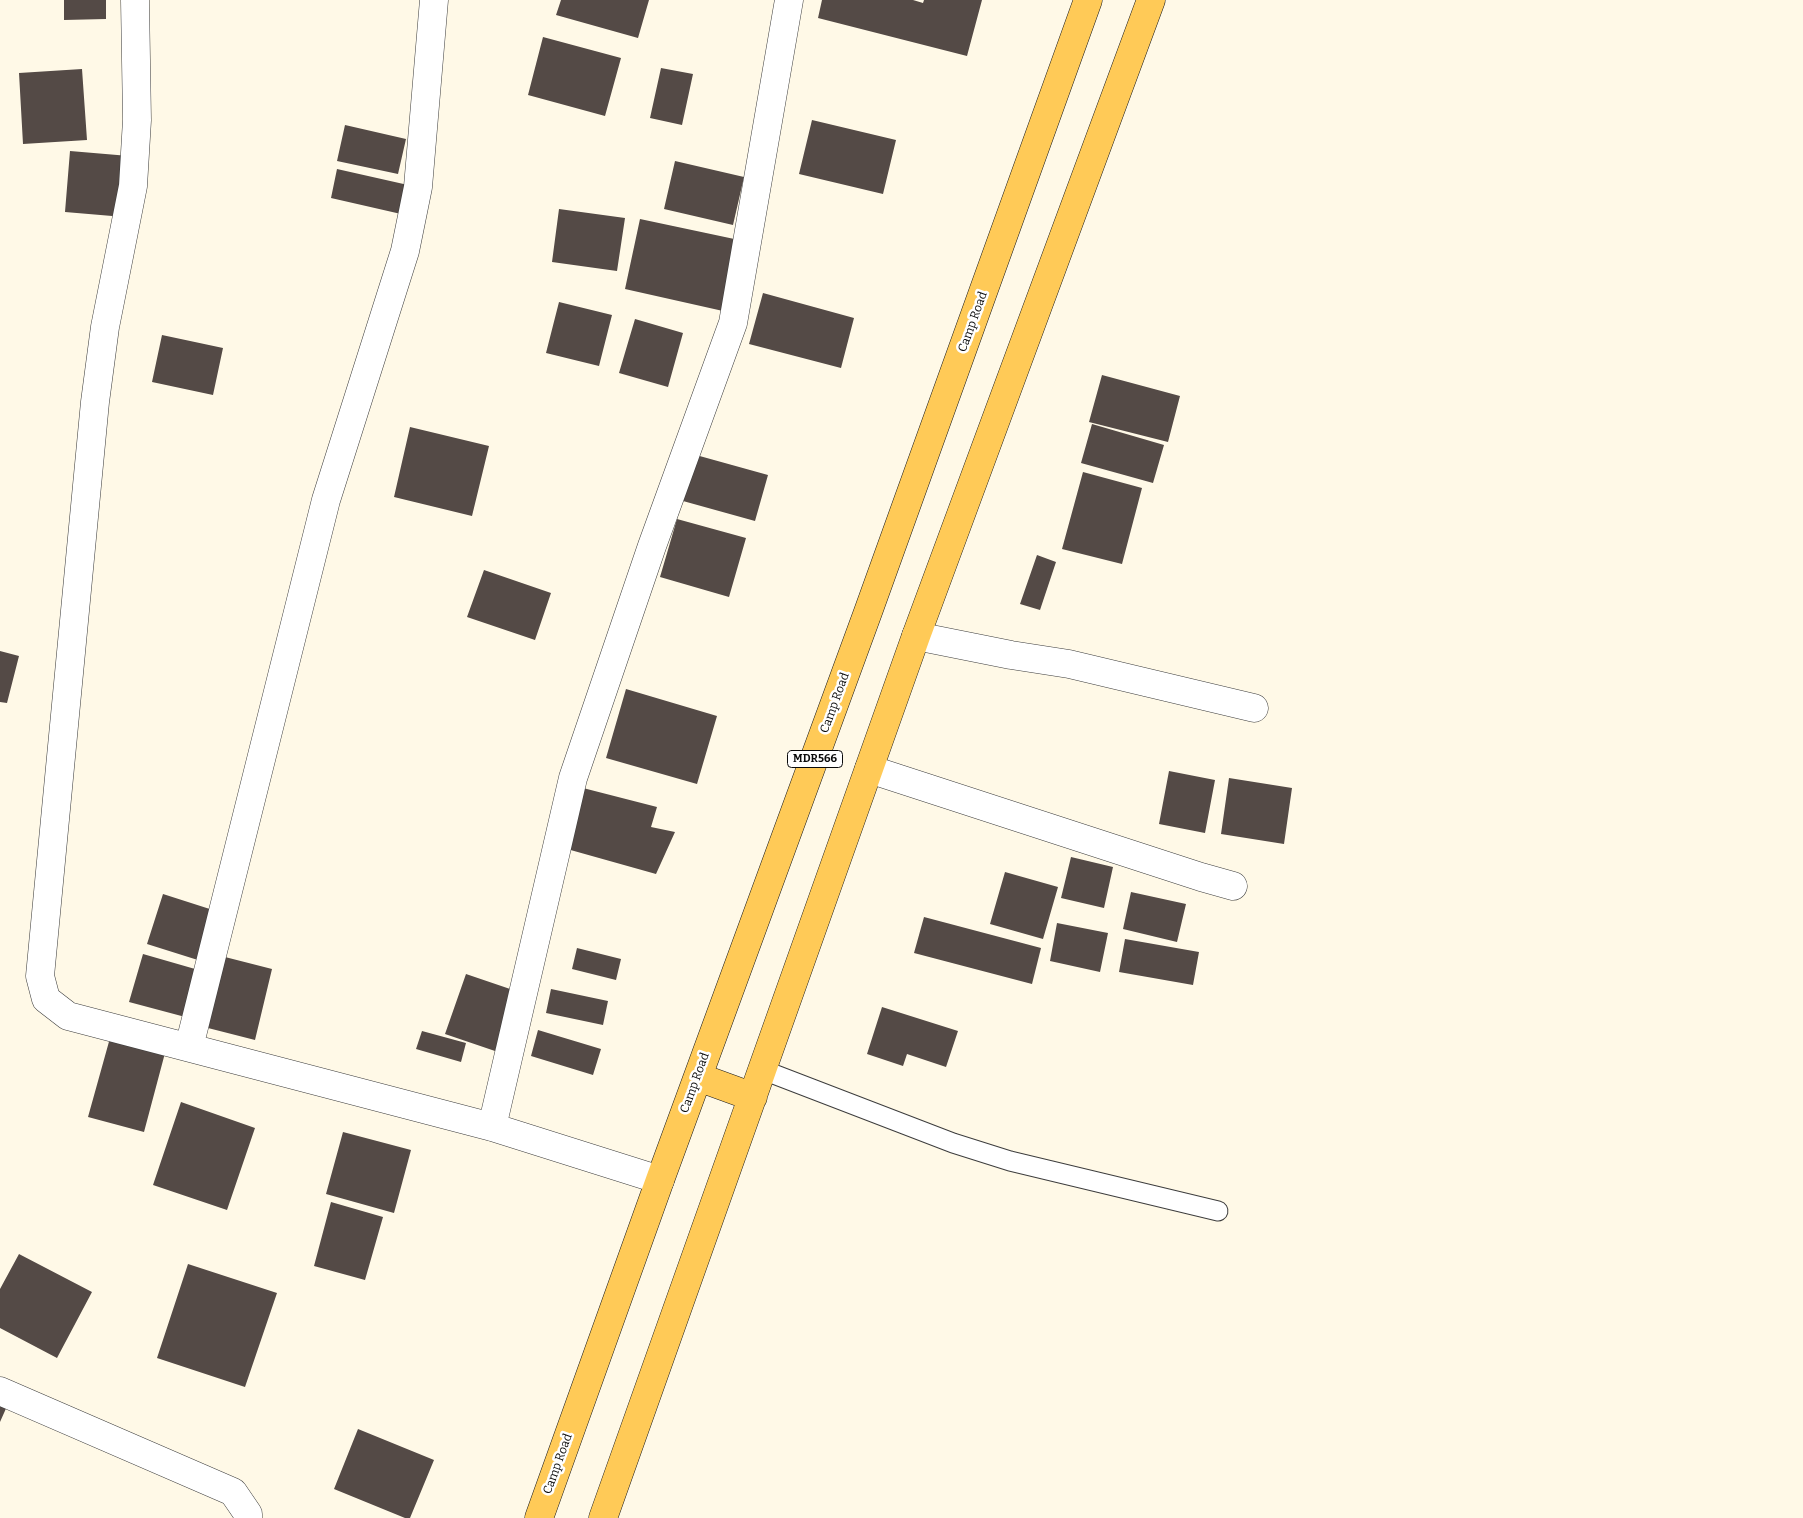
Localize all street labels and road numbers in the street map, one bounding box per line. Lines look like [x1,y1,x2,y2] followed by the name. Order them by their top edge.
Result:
[955,290,991,354] street label: Camp Road
[817,671,853,735] street label: Camp Road
[788,751,842,768] road number: MDR566
[677,1051,713,1115] street label: Camp Road
[540,1432,576,1496] street label: Camp Road

